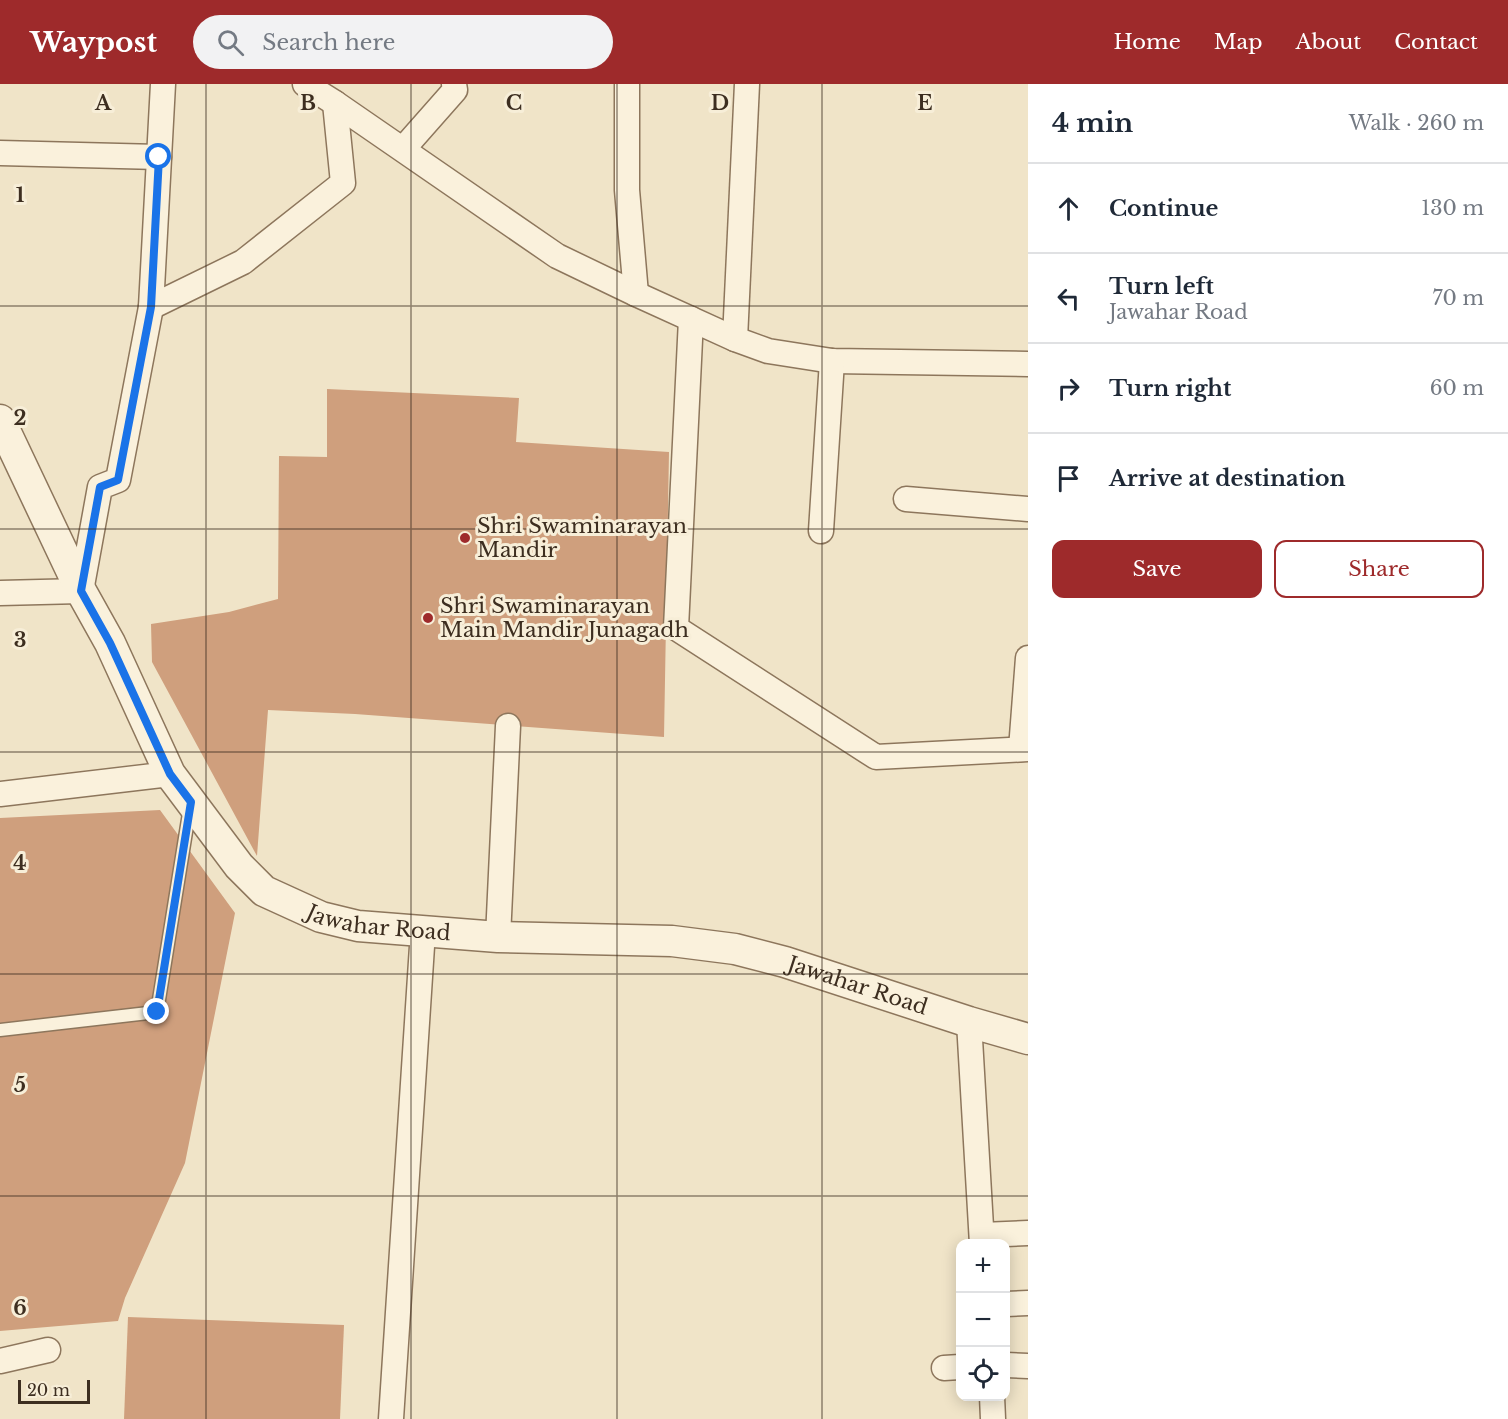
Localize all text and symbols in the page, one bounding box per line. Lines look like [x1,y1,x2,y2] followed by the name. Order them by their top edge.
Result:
[193,15,613,69] search box
[30,25,157,60] text: Waypost
[214,26,247,59] icon: search
[262,29,395,56] text: Search here
[1114,29,1181,55] text: Home
[1214,29,1262,55] text: Map
[1295,29,1361,55] text: About
[1394,29,1478,55] text: Contact
[94,91,112,115] text: A
[300,91,316,115] text: B
[506,91,522,115] text: C
[711,91,729,115] text: D
[917,91,933,115] text: E
[1052,107,1133,139] text: 4 min
[1349,111,1484,135] text: Walk · 260 m
[145,143,171,169] route start
[16,183,25,207] text: 1
[1052,192,1085,225] icon: ahead
[1109,195,1218,222] text: Continue
[1421,196,1484,220] text: 130 m
[1109,273,1214,300] text: Turn left
[1052,282,1085,315] icon: left
[1432,286,1484,310] text: 70 m
[1109,300,1248,324] text: Jawahar Road
[1052,372,1085,405] icon: right
[1109,375,1231,402] text: Turn right
[1430,376,1484,400] text: 60 m
[13,406,27,430] text: 2
[1052,462,1085,495] icon: arrive
[1109,465,1346,492] text: Arrive at destination
[477,513,687,563] place label: Shri Swaminarayan Mandir
[458,531,472,545] marker: Shri Swaminarayan Mandir
[1052,540,1262,598] button: Save
[1274,540,1484,598] button: Share
[440,593,689,643] place label: Shri Swaminarayan Main Mandir Junagadh
[421,611,435,625] marker: Shri Swaminarayan Main Mandir Junagadh
[14,628,26,652] text: 3
[13,851,27,875] text: 4
[300,898,452,946] street label: Jawahar Road
[782,950,931,1021] street label: Jawahar Road
[143,998,169,1024] route end
[14,1073,26,1097] text: 5
[956,1239,1010,1401] map controls
[956,1239,1010,1293] button: +
[956,1293,1010,1347] button: −
[13,1296,27,1320] text: 6
[956,1347,1010,1401] button: locate
[18,1377,90,1404] scale bar
[27,1380,70,1400] text: 20 m

